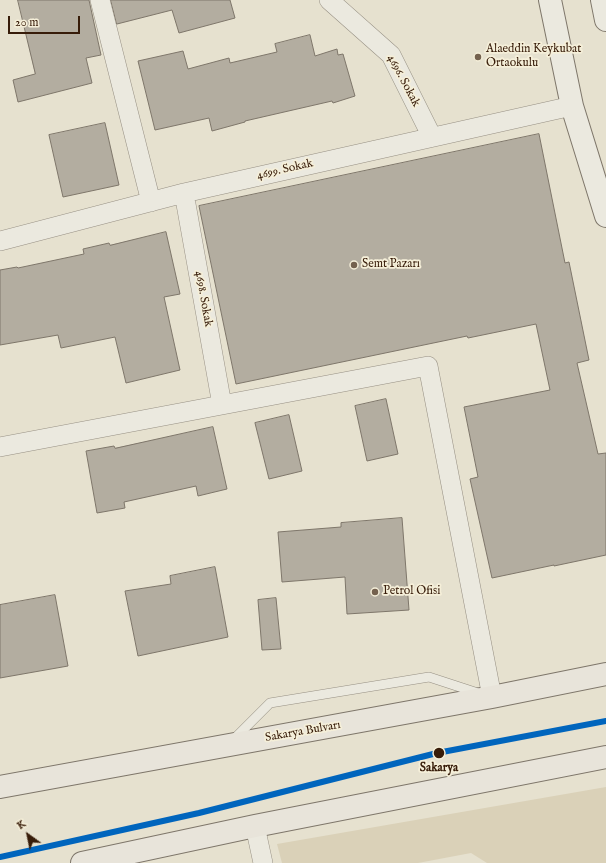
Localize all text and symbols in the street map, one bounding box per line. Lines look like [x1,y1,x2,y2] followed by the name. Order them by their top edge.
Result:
[10,8,82,34] scale bar
[15,15,38,30] text: 20 m
[486,43,581,71] place label: Alaeddin Keykubat Ortaokulu
[383,52,423,110] street label: 4696. Sokak
[473,52,483,62] marker: Alaeddin Keykubat Ortaokulu
[256,157,314,183] street label: 4699. Sokak
[362,258,420,272] place label: Semt Pazarı
[349,260,359,270] marker: Semt Pazarı
[191,270,215,328] street label: 4698. Sokak
[383,585,441,599] place label: Petrol Ofisi
[370,587,380,597] marker: Petrol Ofisi
[264,718,342,746] street label: Sakarya Bulvarı
[432,746,446,760] marker: Sakarya
[420,762,458,776] place label: Sakarya
[8,815,48,855] north arrow
[14,817,29,833] text: K

